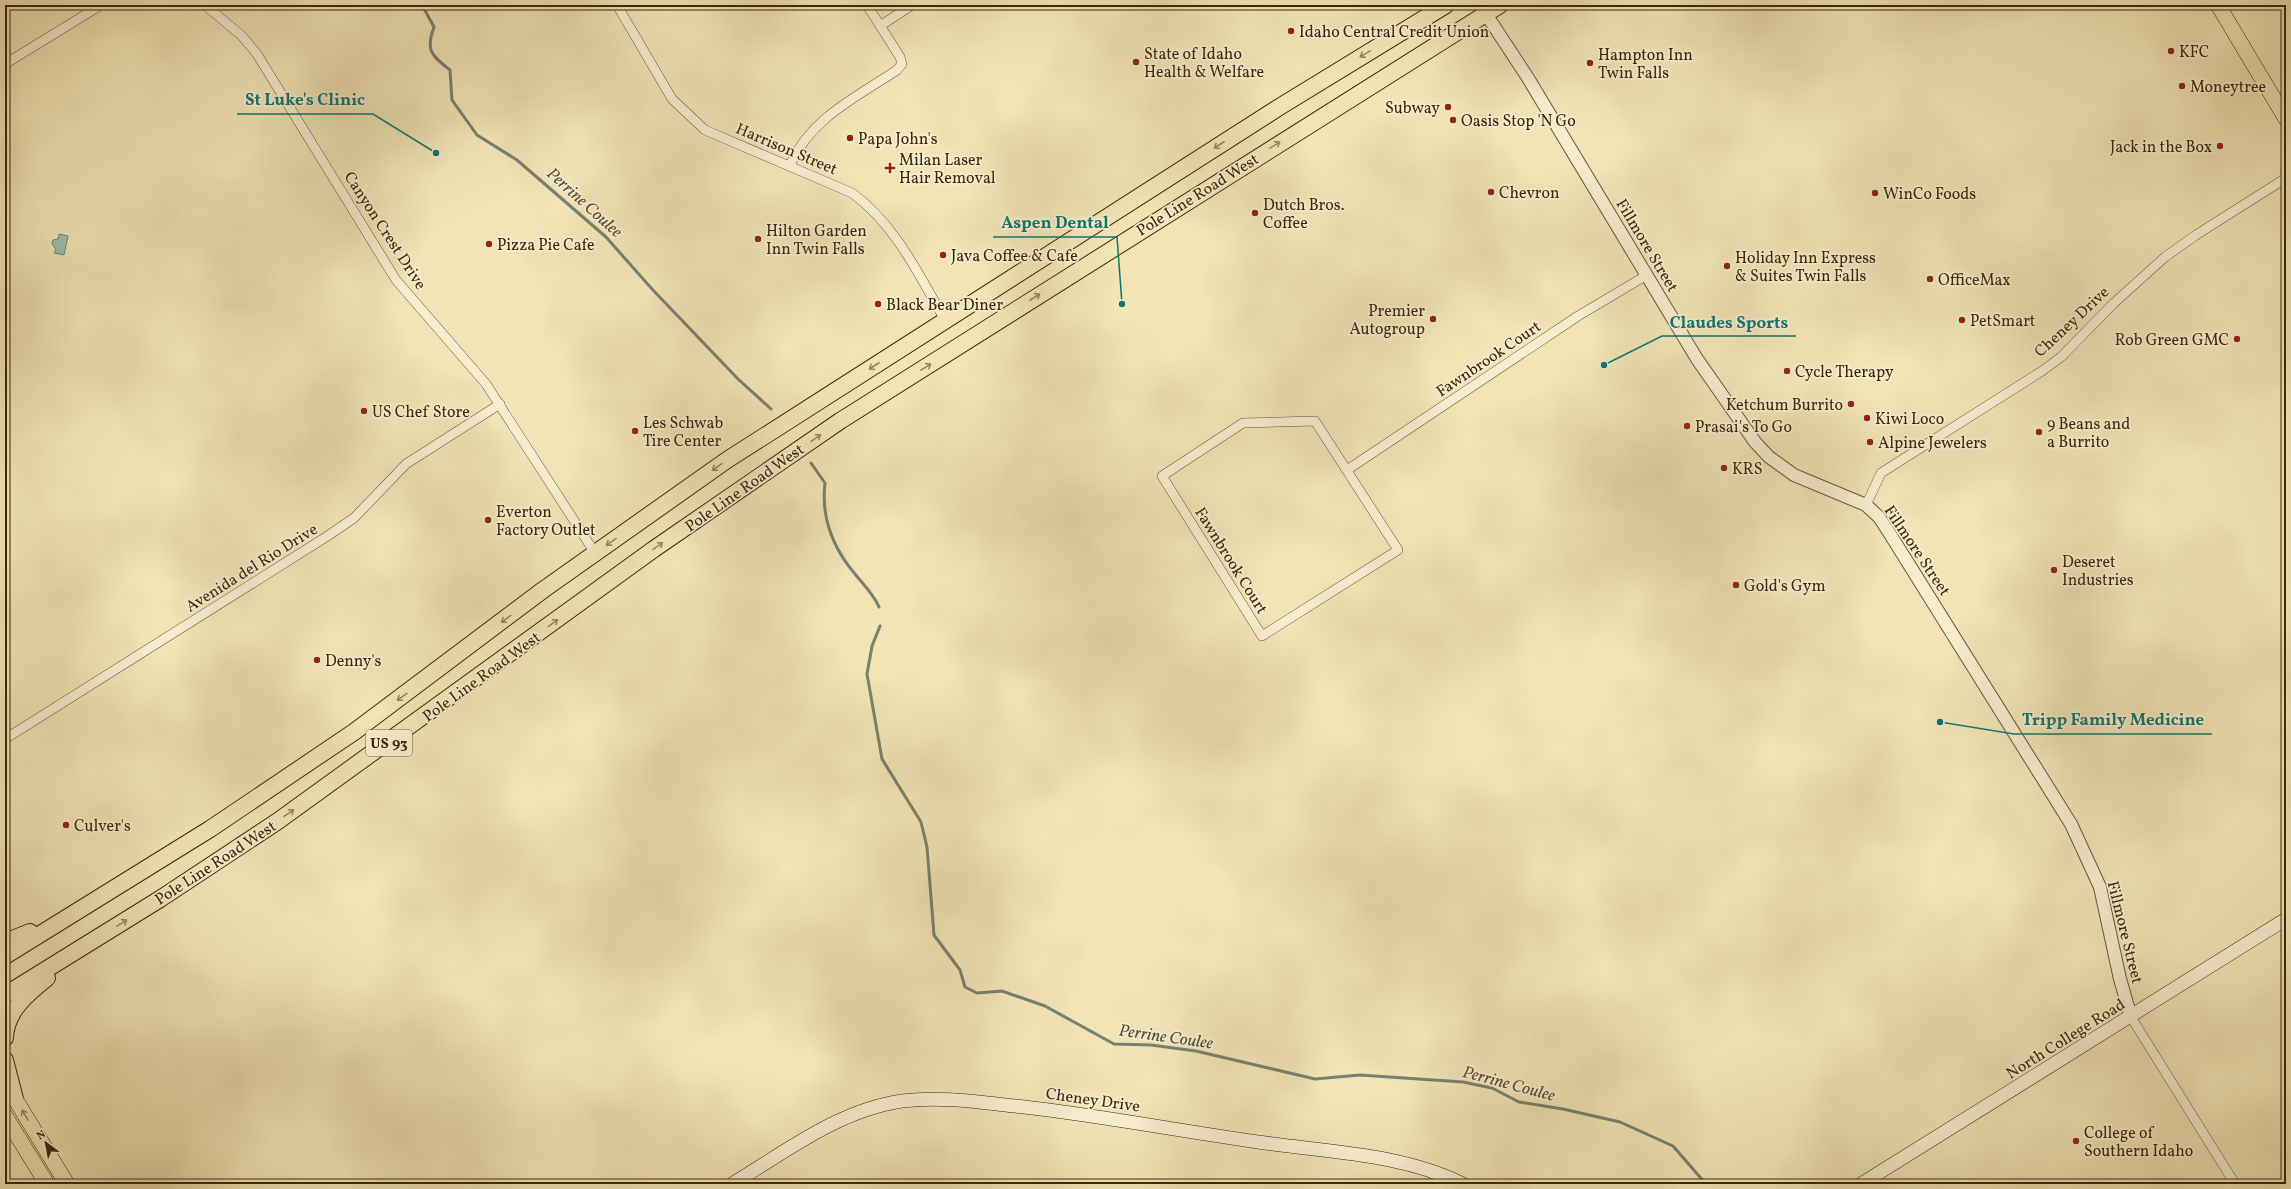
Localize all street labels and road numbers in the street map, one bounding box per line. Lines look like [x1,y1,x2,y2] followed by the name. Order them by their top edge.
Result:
[732,119,841,181] street label: Harrison Street
[1133,149,1264,242] street label: Pole Line Road West
[338,168,431,294] street label: Canyon Crest Drive
[1610,195,1683,297] street label: Fillmore Street
[2030,282,2115,363] street label: Cheney Drive
[1432,316,1546,403] street label: Fawnbrook Court
[681,439,809,538] street label: Pole Line Road West
[1878,501,1955,601] street label: Fillmore Street
[1189,503,1272,619] street label: Fawnbrook Court
[182,519,322,618] street label: Avenida del Rio Drive
[419,627,546,728] street label: Pole Line Road West
[366,730,412,756] road number: US 93
[151,816,281,911] street label: Pole Line Road West
[2101,879,2148,986] street label: Fillmore Street
[2002,994,2130,1085] street label: North College Road
[1044,1083,1141,1118] street label: Cheney Drive

